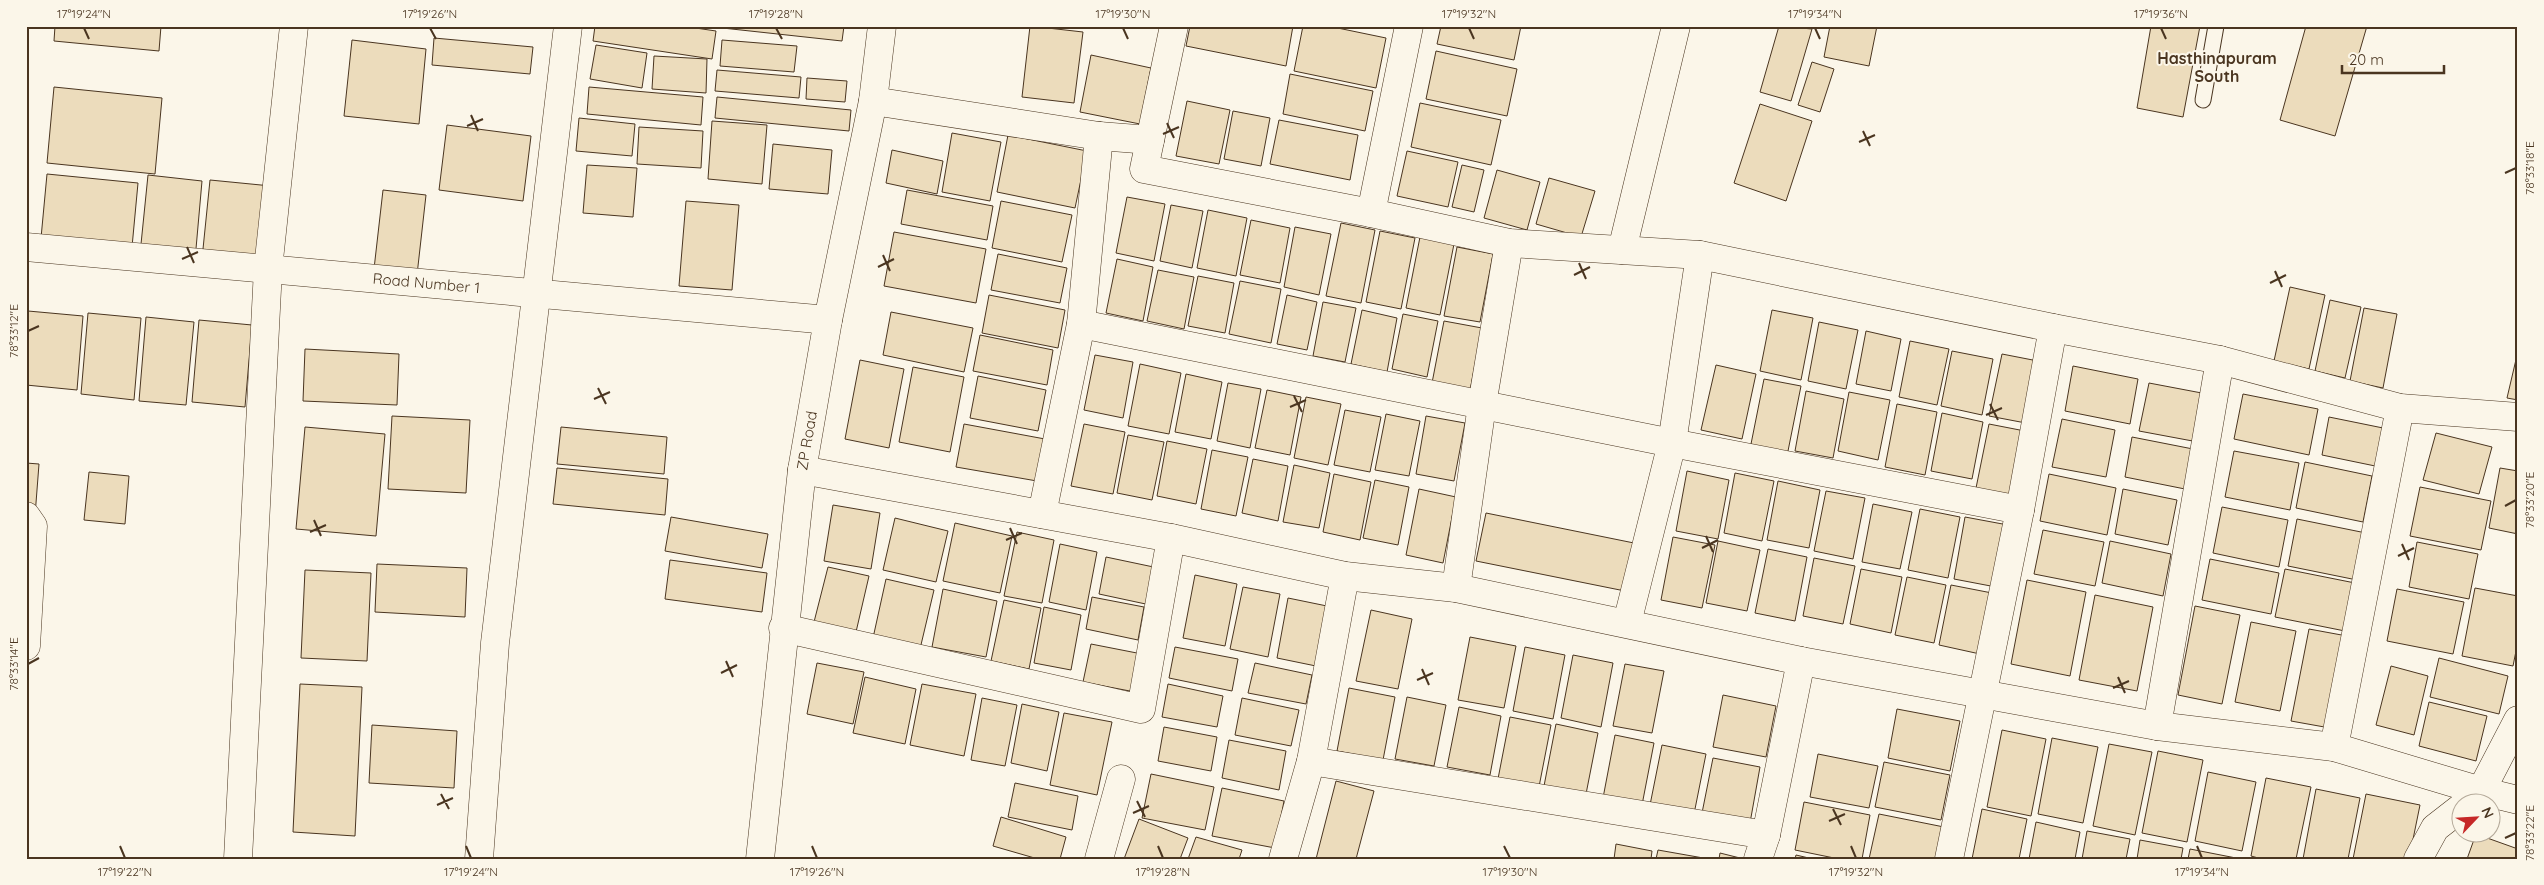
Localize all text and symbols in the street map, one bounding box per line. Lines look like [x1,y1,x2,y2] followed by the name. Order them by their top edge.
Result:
[57,6,111,21] text: 17°19'24"N
[403,6,457,21] text: 17°19'26"N
[749,6,803,21] text: 17°19'28"N
[1096,6,1150,21] text: 17°19'30"N
[1442,6,1496,21] text: 17°19'32"N
[1788,6,1842,21] text: 17°19'34"N
[2134,6,2188,21] text: 17°19'36"N
[2342,42,2444,74] scale bar
[2157,48,2277,86] district label: Hasthinapuram South
[2349,50,2384,69] text: 20 m
[2522,141,2537,195] text: 78°33'18"E
[372,269,481,297] street label: Road Number 1
[6,304,21,358] text: 78°33'12"E
[792,409,821,472] street label: ZP Road
[2522,471,2537,528] text: 78°33'20"E
[6,637,21,691] text: 78°33'14"E
[2452,792,2502,842] north arrow
[2477,804,2498,821] text: N
[2522,805,2537,861] text: 78°33'22"E
[98,864,152,879] text: 17°19'22"N
[444,864,498,879] text: 17°19'24"N
[790,864,844,879] text: 17°19'26"N
[1136,864,1190,879] text: 17°19'28"N
[1483,864,1537,879] text: 17°19'30"N
[1829,864,1883,879] text: 17°19'32"N
[2175,864,2229,879] text: 17°19'34"N

